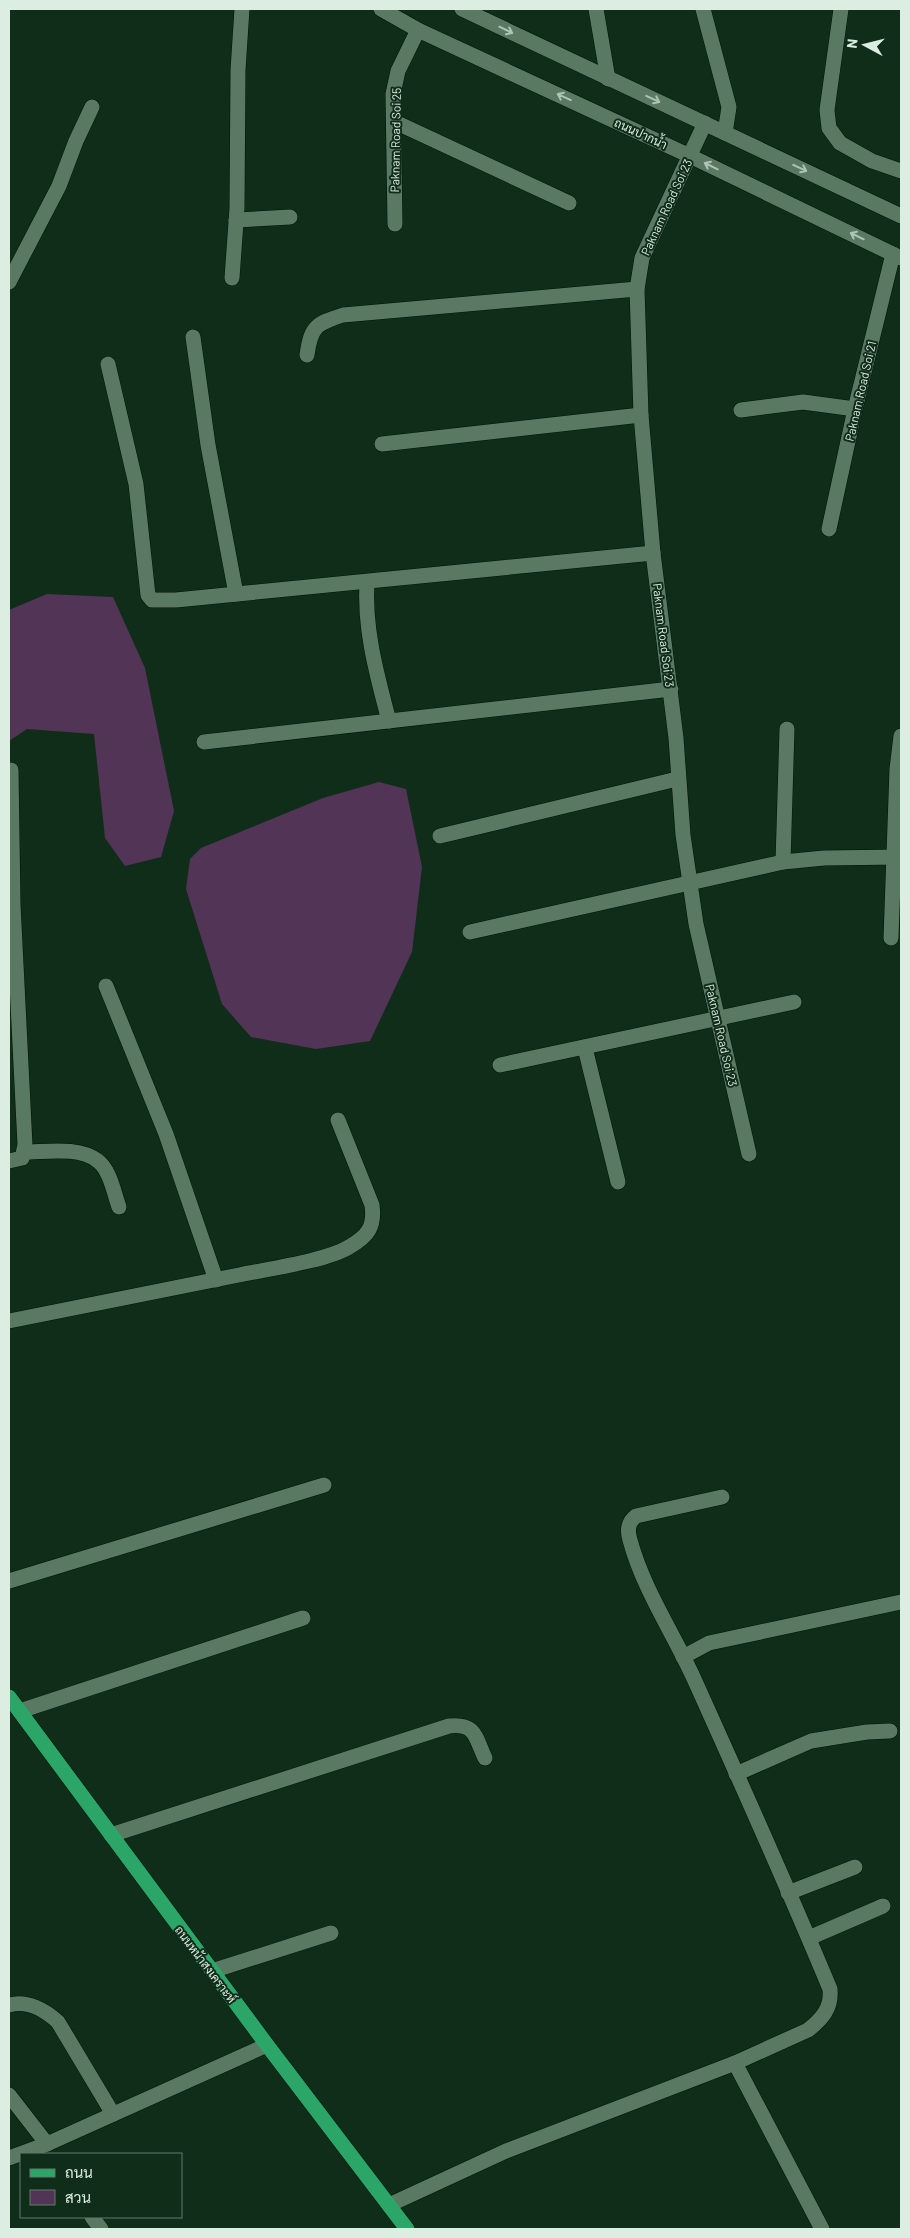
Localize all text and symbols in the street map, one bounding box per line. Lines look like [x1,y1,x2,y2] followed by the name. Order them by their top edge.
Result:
[840,20,890,70] north arrow
[498,26,513,35] one-way arrow
[843,38,861,49] text: N
[387,88,403,192] street label: Paknam Road Soi 25
[557,92,572,102] one-way arrow
[645,95,660,105] one-way arrow
[613,112,671,151] street label: ถนนปากน้ำ
[638,157,694,257] street label: Paknam Road Soi 23
[704,161,719,170] one-way arrow
[792,164,807,173] one-way arrow
[850,231,865,241] one-way arrow
[842,339,878,443] street label: Paknam Road Soi 21
[651,582,677,688] street label: Paknam Road Soi 23
[703,982,741,1088] street label: Paknam Road Soi 23
[173,1923,239,2005] street label: ถนนหน้าสงเคราะห์
[20,2153,182,2218] legend
[65,2163,93,2181] text: ถนน
[65,2188,91,2206] text: สวน

